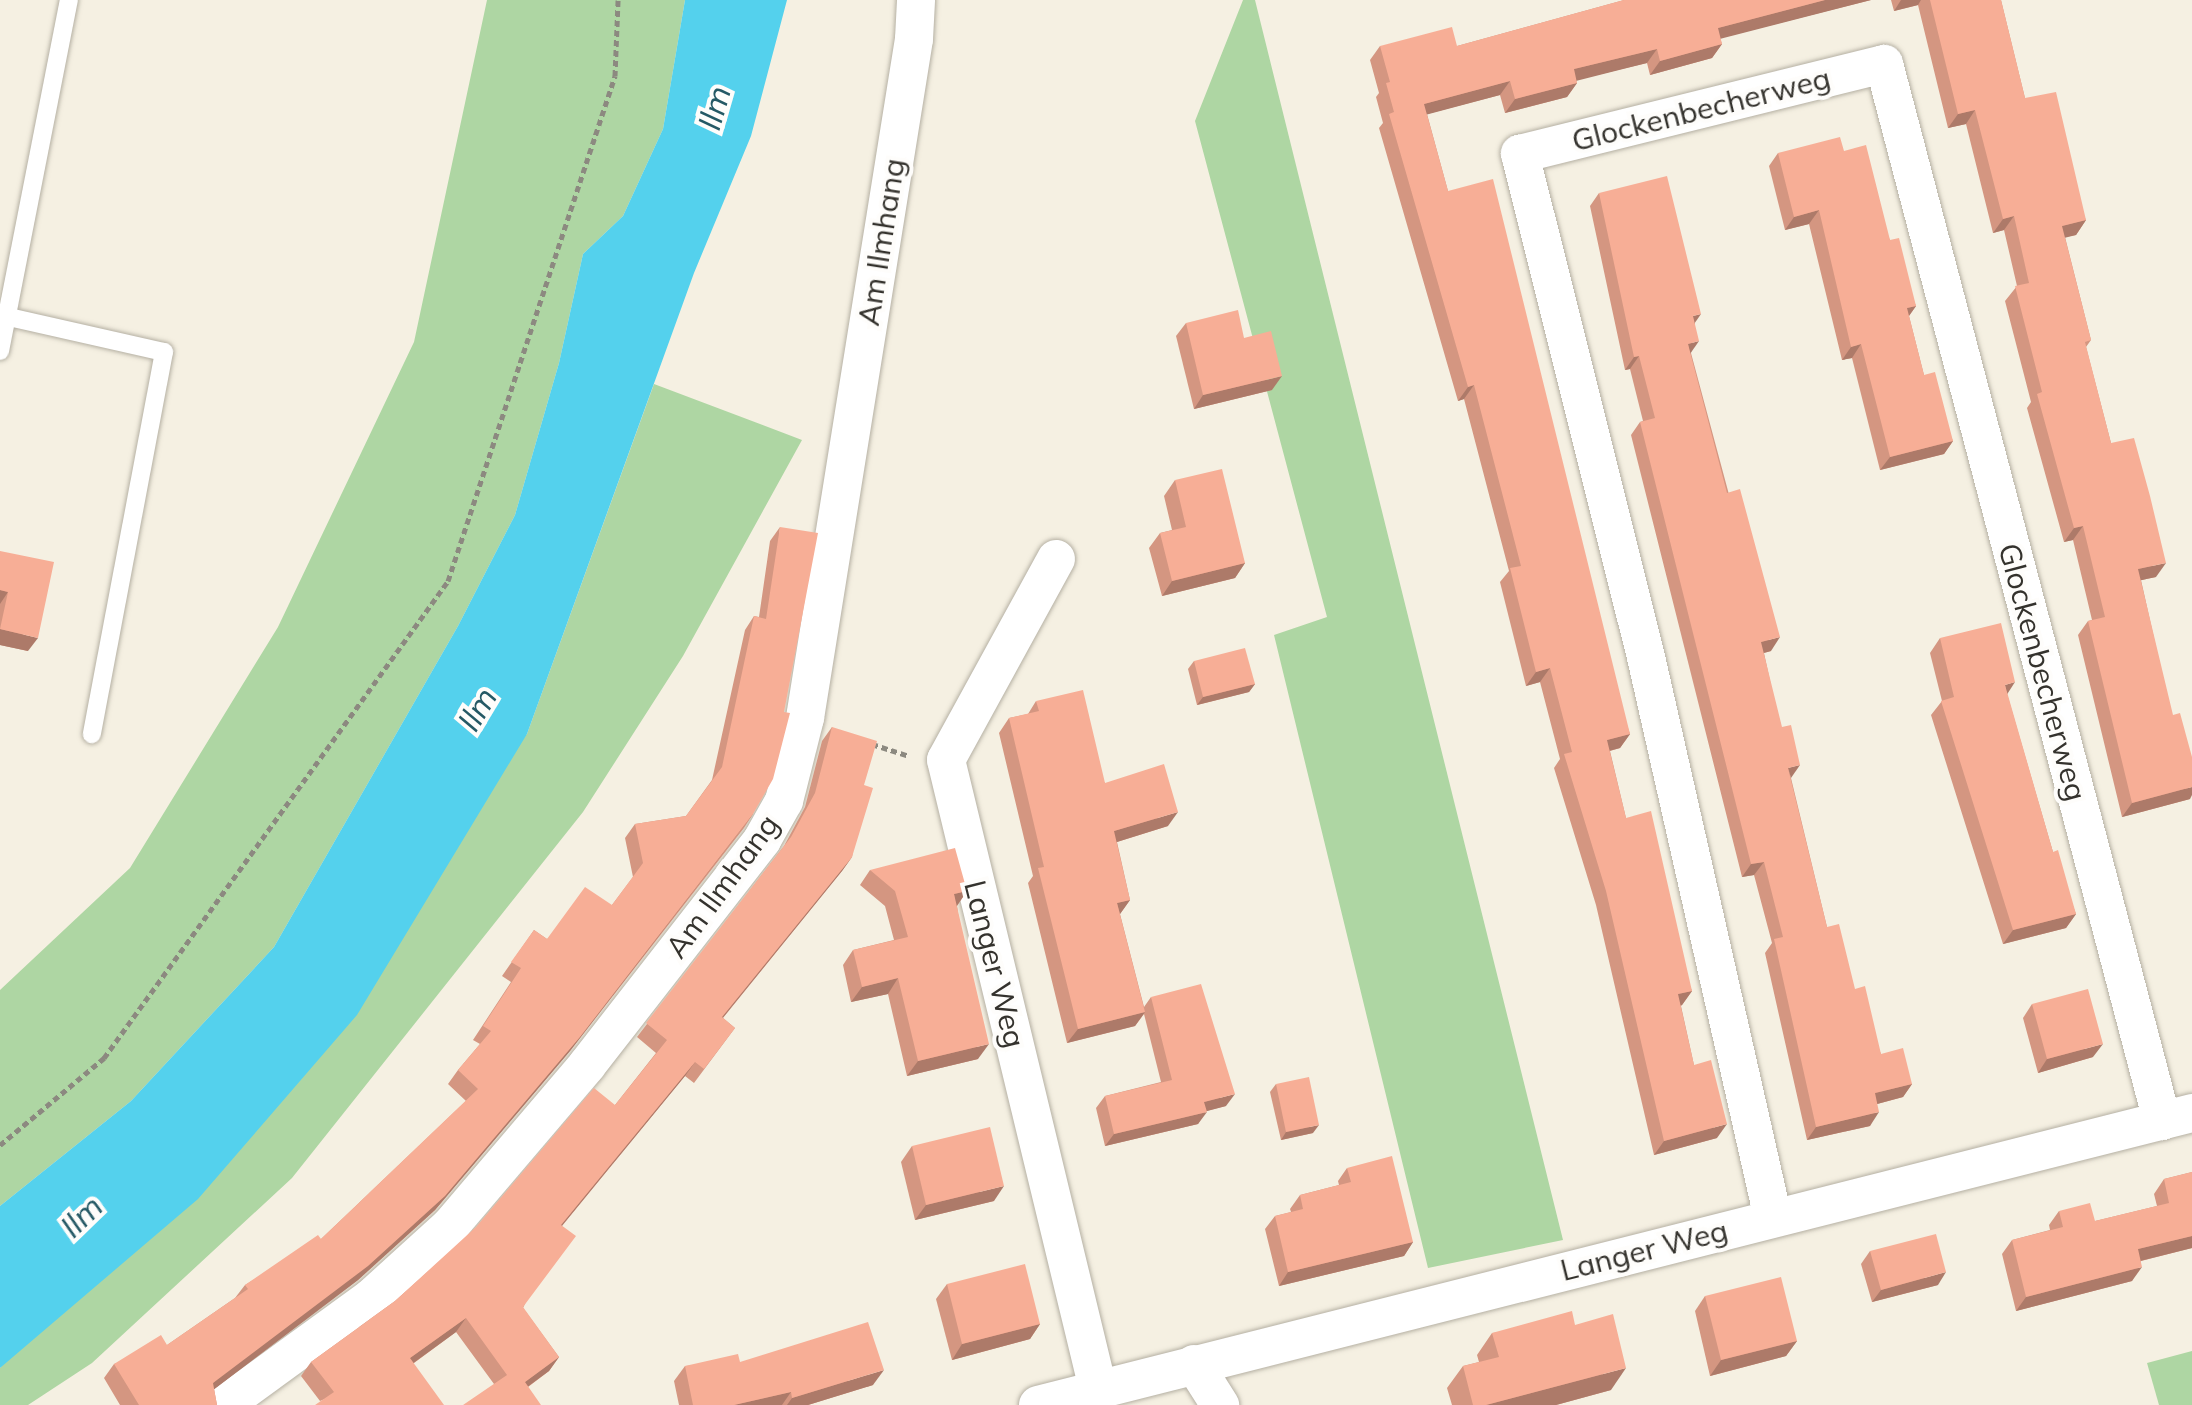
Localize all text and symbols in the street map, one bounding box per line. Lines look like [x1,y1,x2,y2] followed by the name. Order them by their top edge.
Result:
[1568,59,1834,159] street label: Glockenbecherweg
[689,82,739,134] water label: Ilm
[850,156,912,328] street label: Am Ilmhang
[1991,539,2095,805] street label: Glockenbecherweg
[449,680,505,738] water label: Ilm
[658,807,786,965] street label: Am Ilmhang
[957,877,1033,1051] street label: Langer Weg
[52,1187,110,1245] water label: Ilm
[1557,1212,1731,1288] street label: Langer Weg

